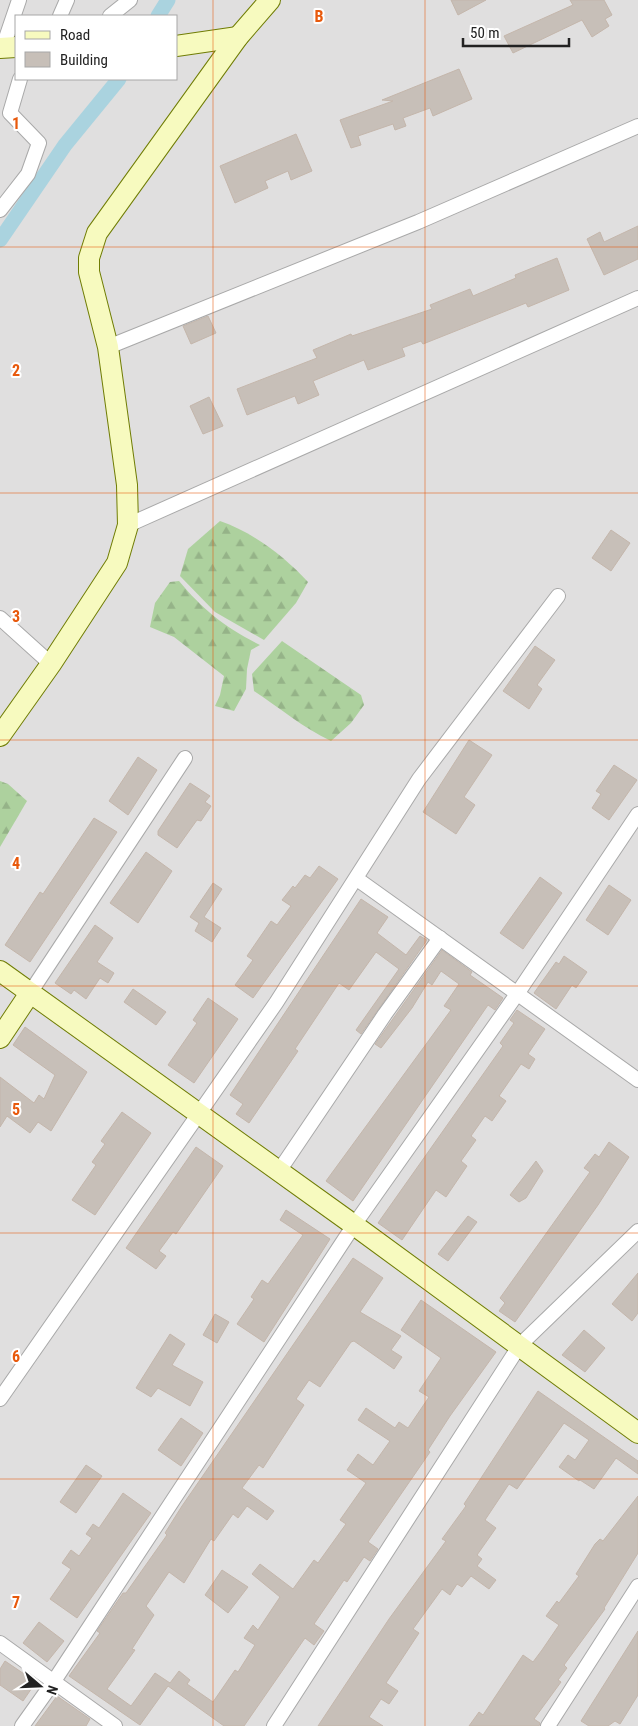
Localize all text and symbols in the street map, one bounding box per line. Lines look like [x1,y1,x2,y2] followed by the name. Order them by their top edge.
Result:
[315,7,324,26] text: B
[15,15,178,80] legend
[463,15,569,47] scale bar
[470,24,500,42] text: 50 m
[60,26,90,44] text: Road
[60,51,108,69] text: Building
[12,114,20,133] text: 1
[12,361,20,380] text: 2
[12,607,20,626] text: 3
[12,854,20,873] text: 4
[12,1100,20,1119] text: 5
[12,1347,20,1366] text: 6
[12,1593,20,1612] text: 7
[15,1661,65,1711] north arrow
[43,1684,61,1697] text: N

